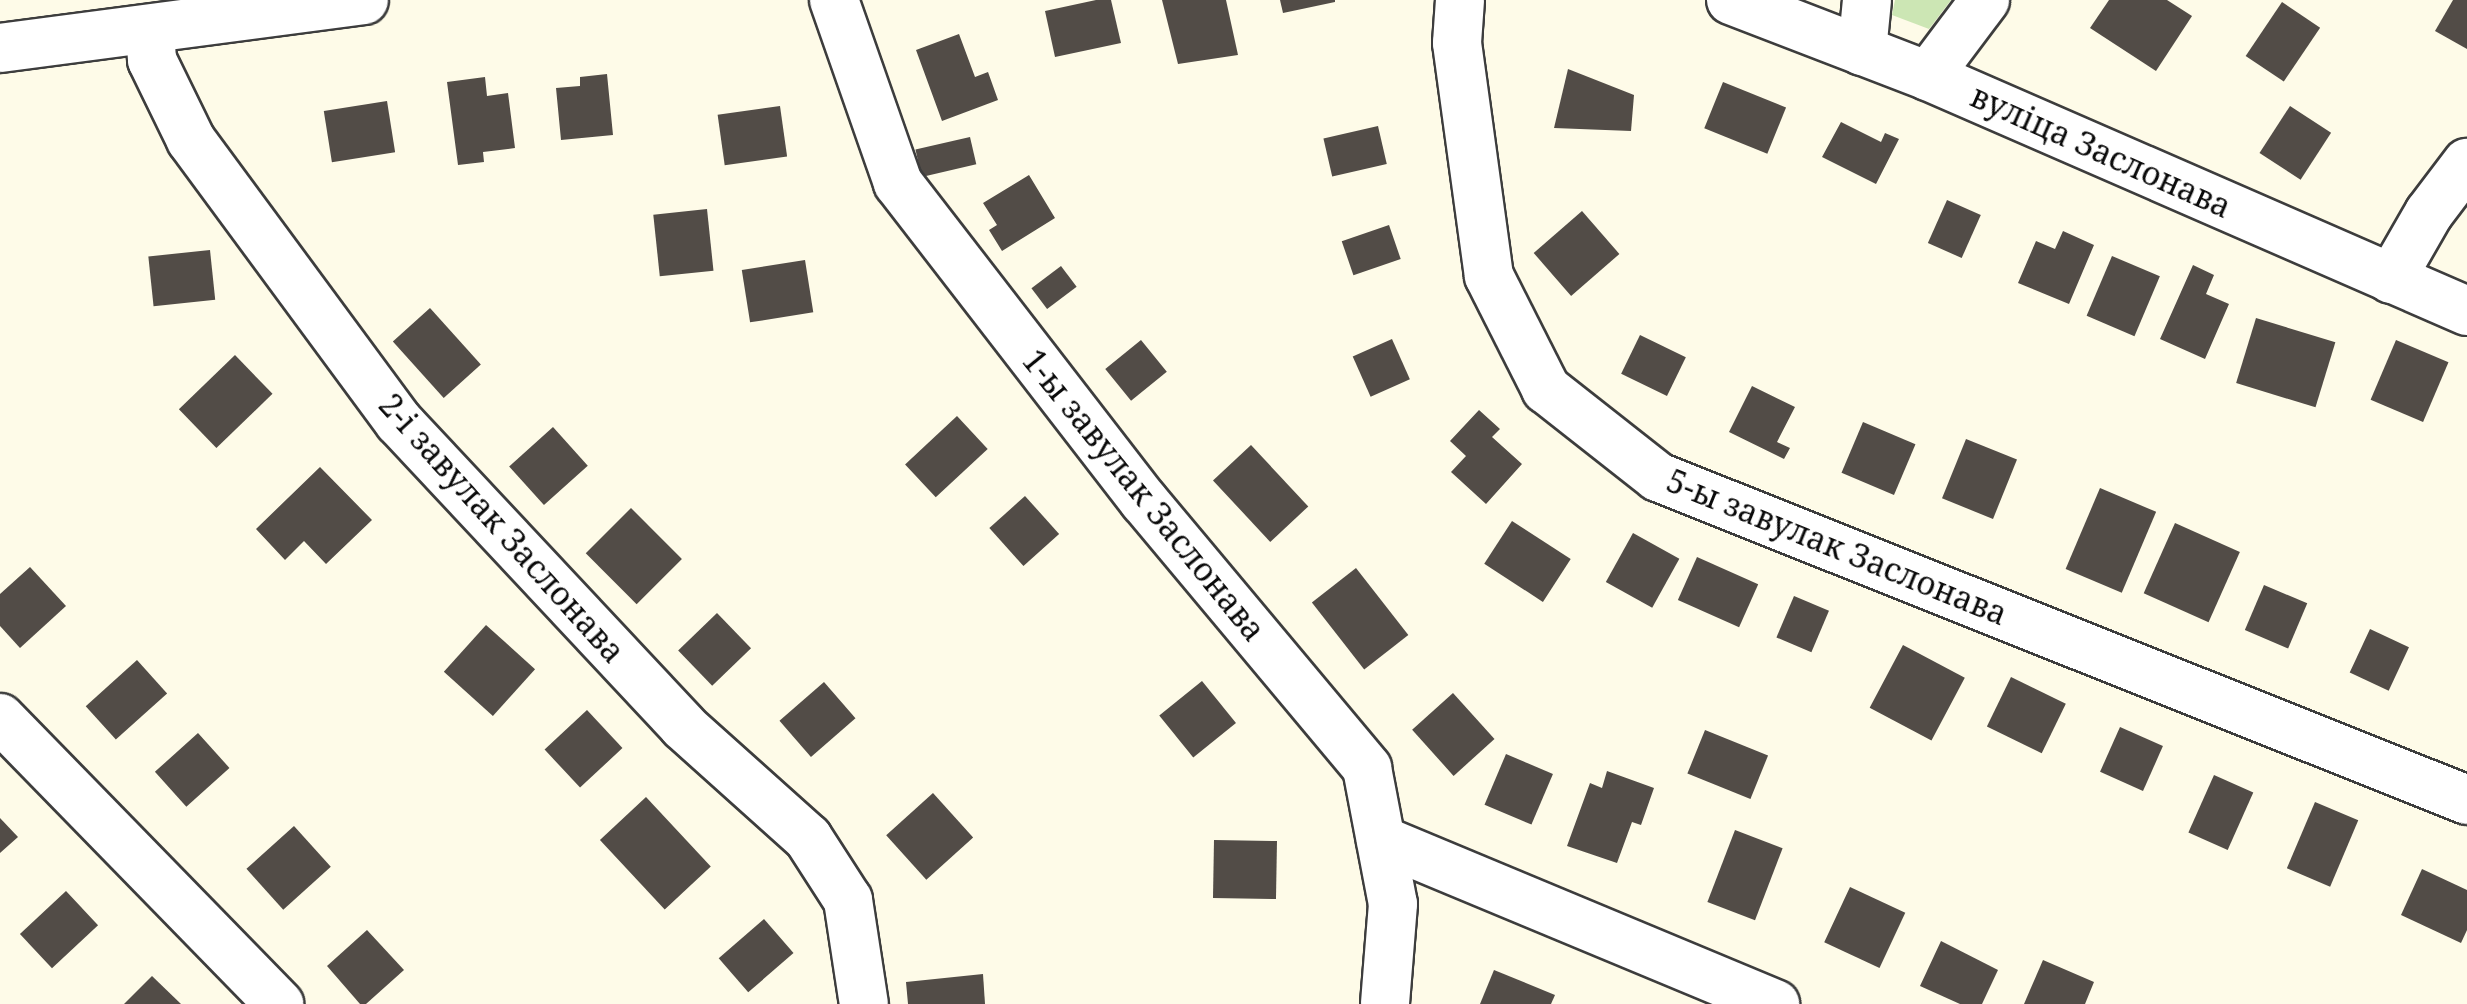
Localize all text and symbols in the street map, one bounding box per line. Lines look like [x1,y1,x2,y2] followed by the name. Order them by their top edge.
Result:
[1965,76,2237,226] street label: вуліца Заслонава
[1015,342,1273,648] street label: 1-ы завулак Заслонава
[371,386,633,670] street label: 2-і завулак Заслонава
[1661,461,2013,633] street label: 5-ы завулак Заслонава

